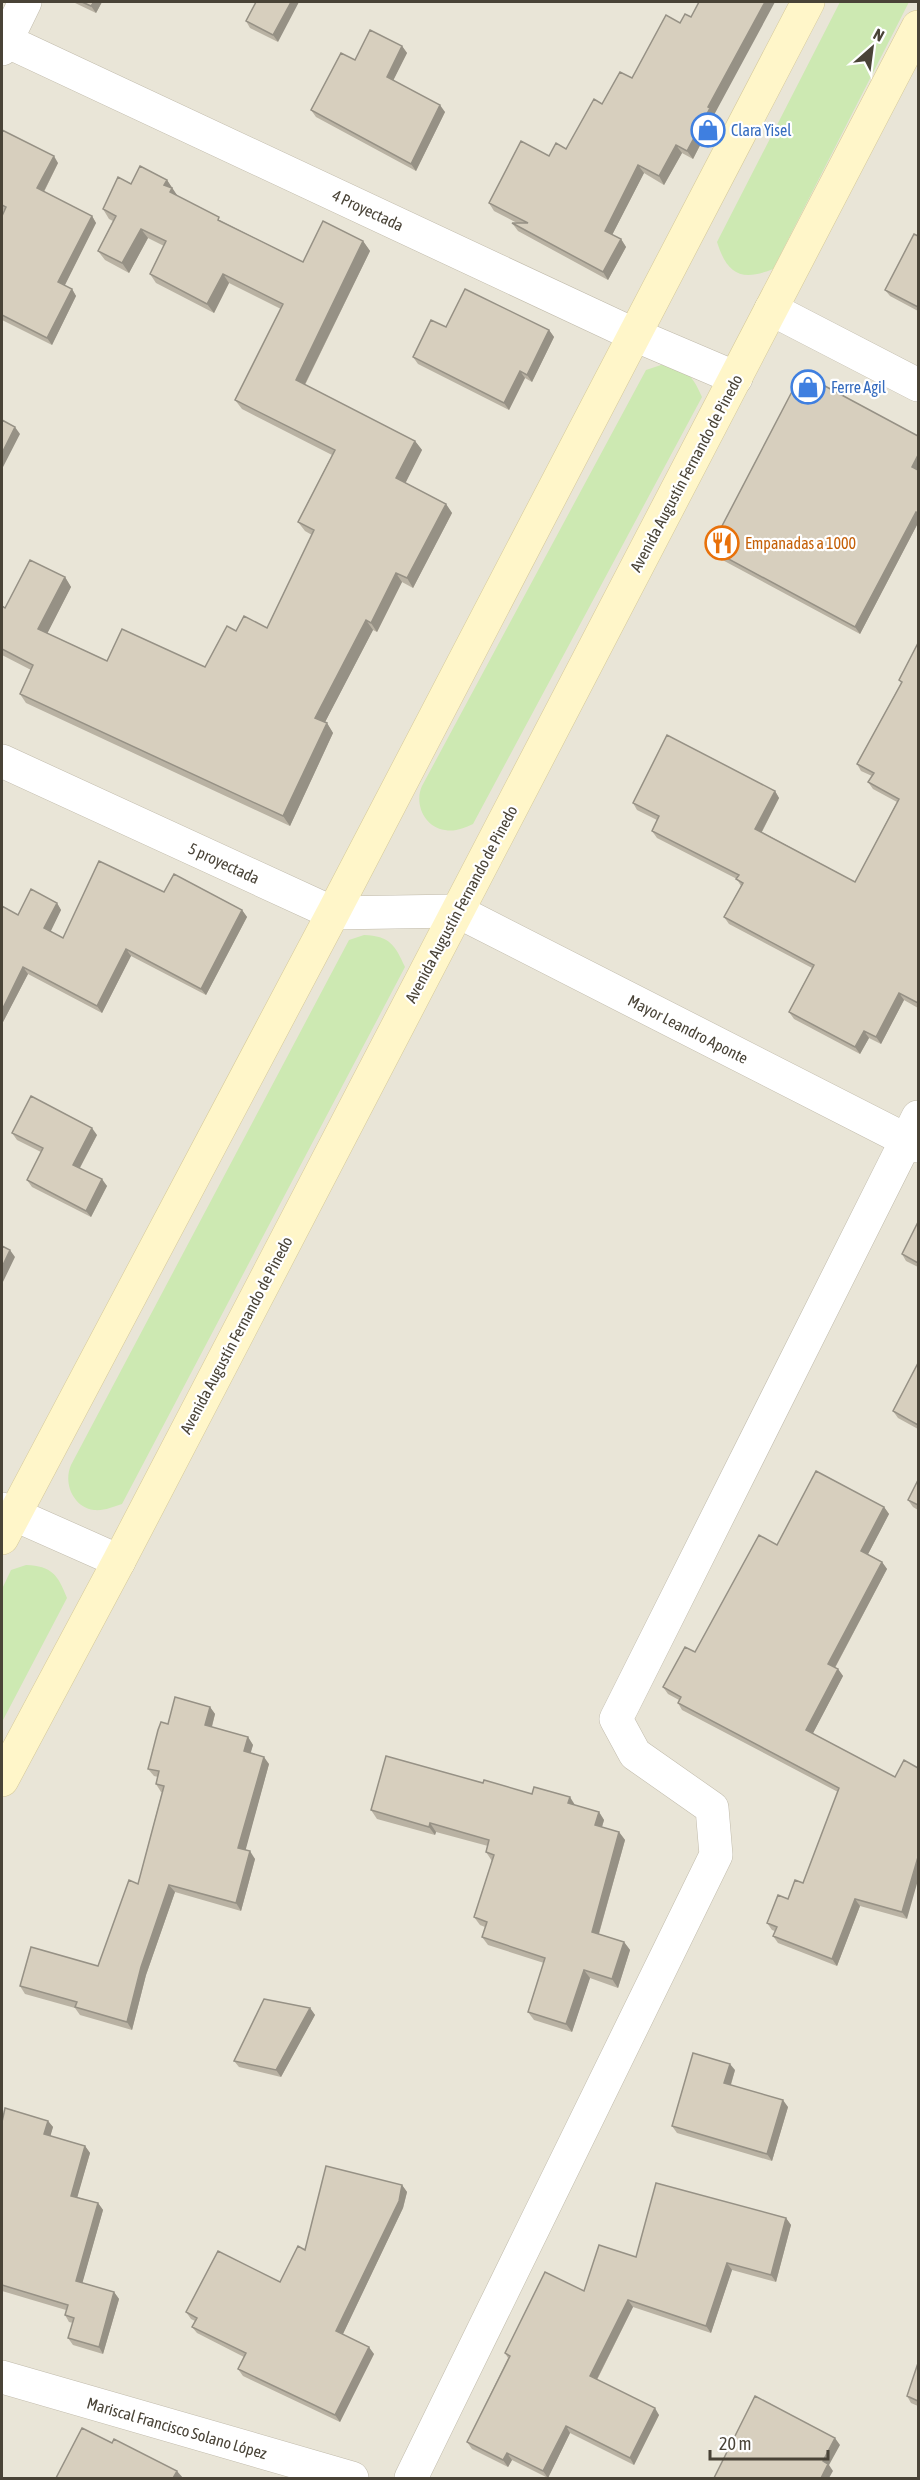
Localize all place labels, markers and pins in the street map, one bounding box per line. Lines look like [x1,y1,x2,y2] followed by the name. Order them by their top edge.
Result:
[690,112,726,148] shop icon: Clara Yisel
[731,121,792,139] place label: Clara Yisel
[790,369,826,405] shop icon: Ferre Agil
[831,378,887,397] place label: Ferre Agil
[704,525,740,561] restaurant icon: Empanadas a 1000
[745,534,856,553] place label: Empanadas a 1000

